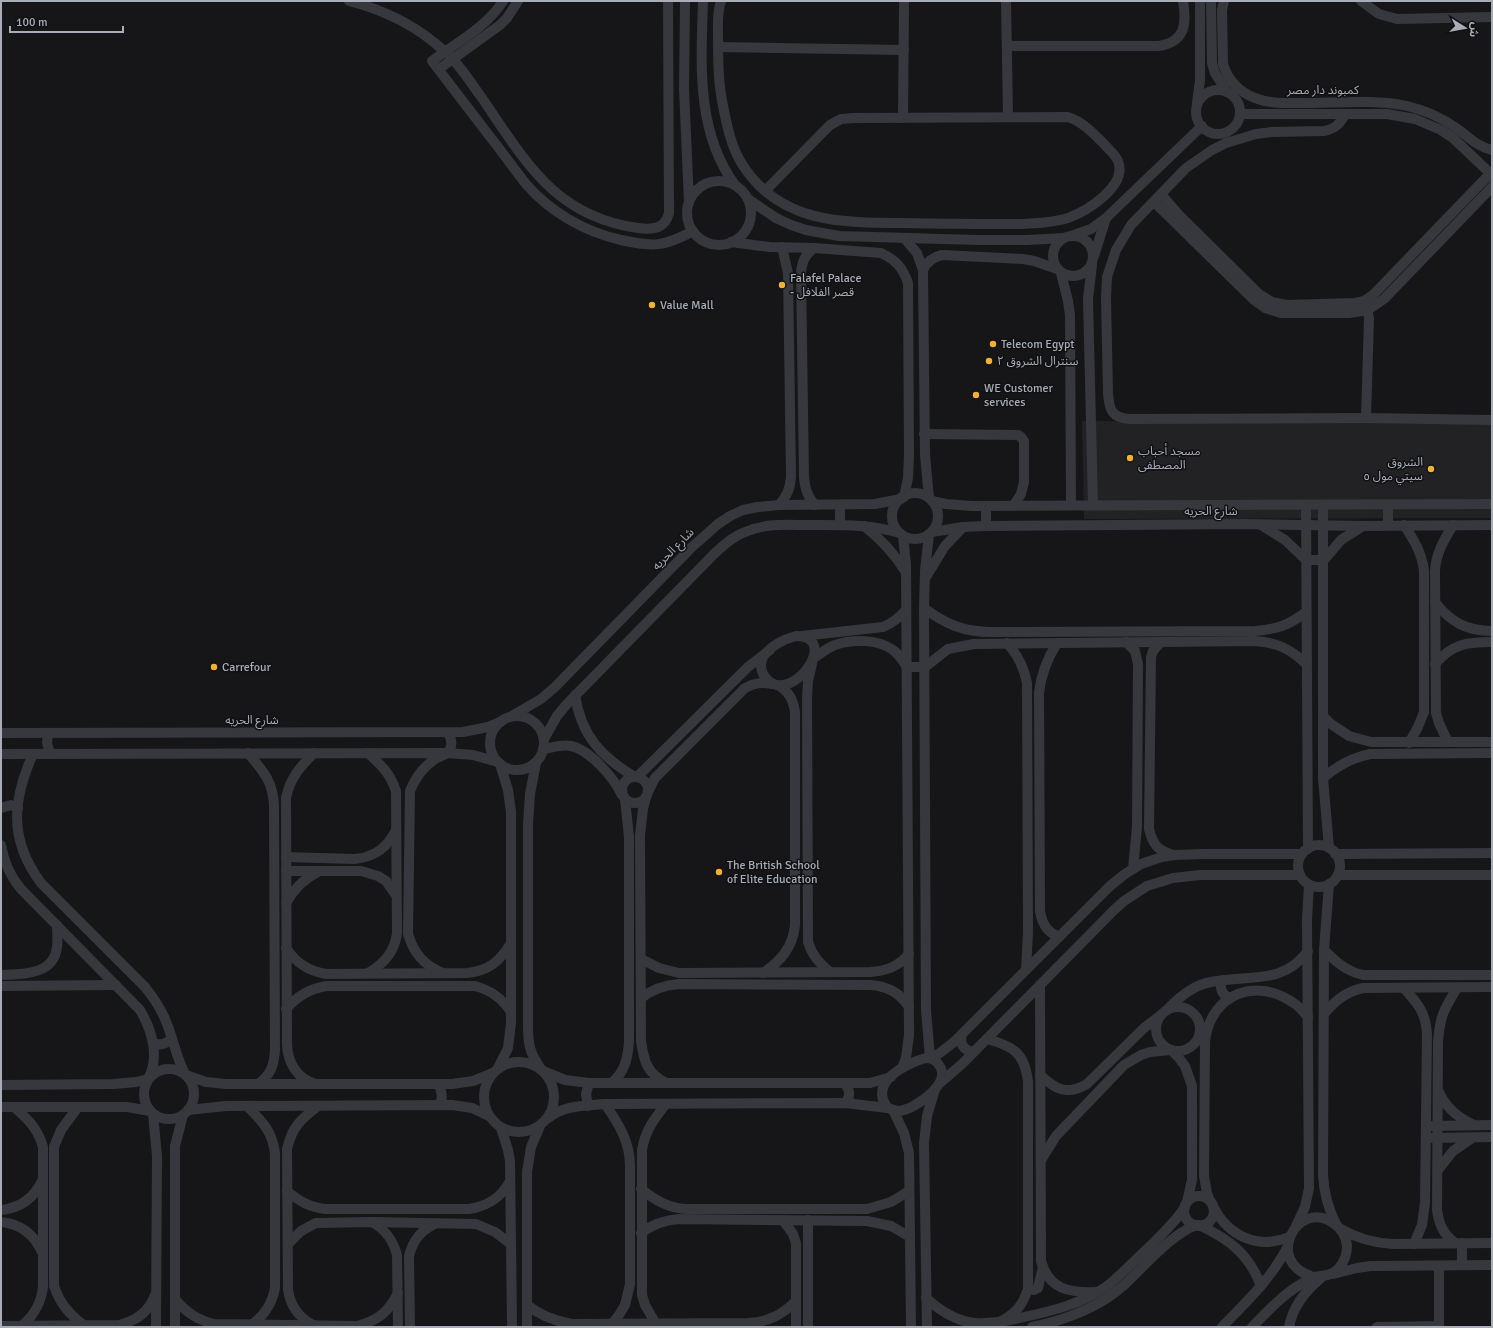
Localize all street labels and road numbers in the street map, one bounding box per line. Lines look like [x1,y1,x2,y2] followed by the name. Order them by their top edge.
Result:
[1286,83,1360,98] street label: كمبوند دار مصر
[1184,504,1238,520] street label: شارع الحريه
[649,525,698,574] street label: شارع الحريه
[225,713,279,729] street label: شارع الحريه

